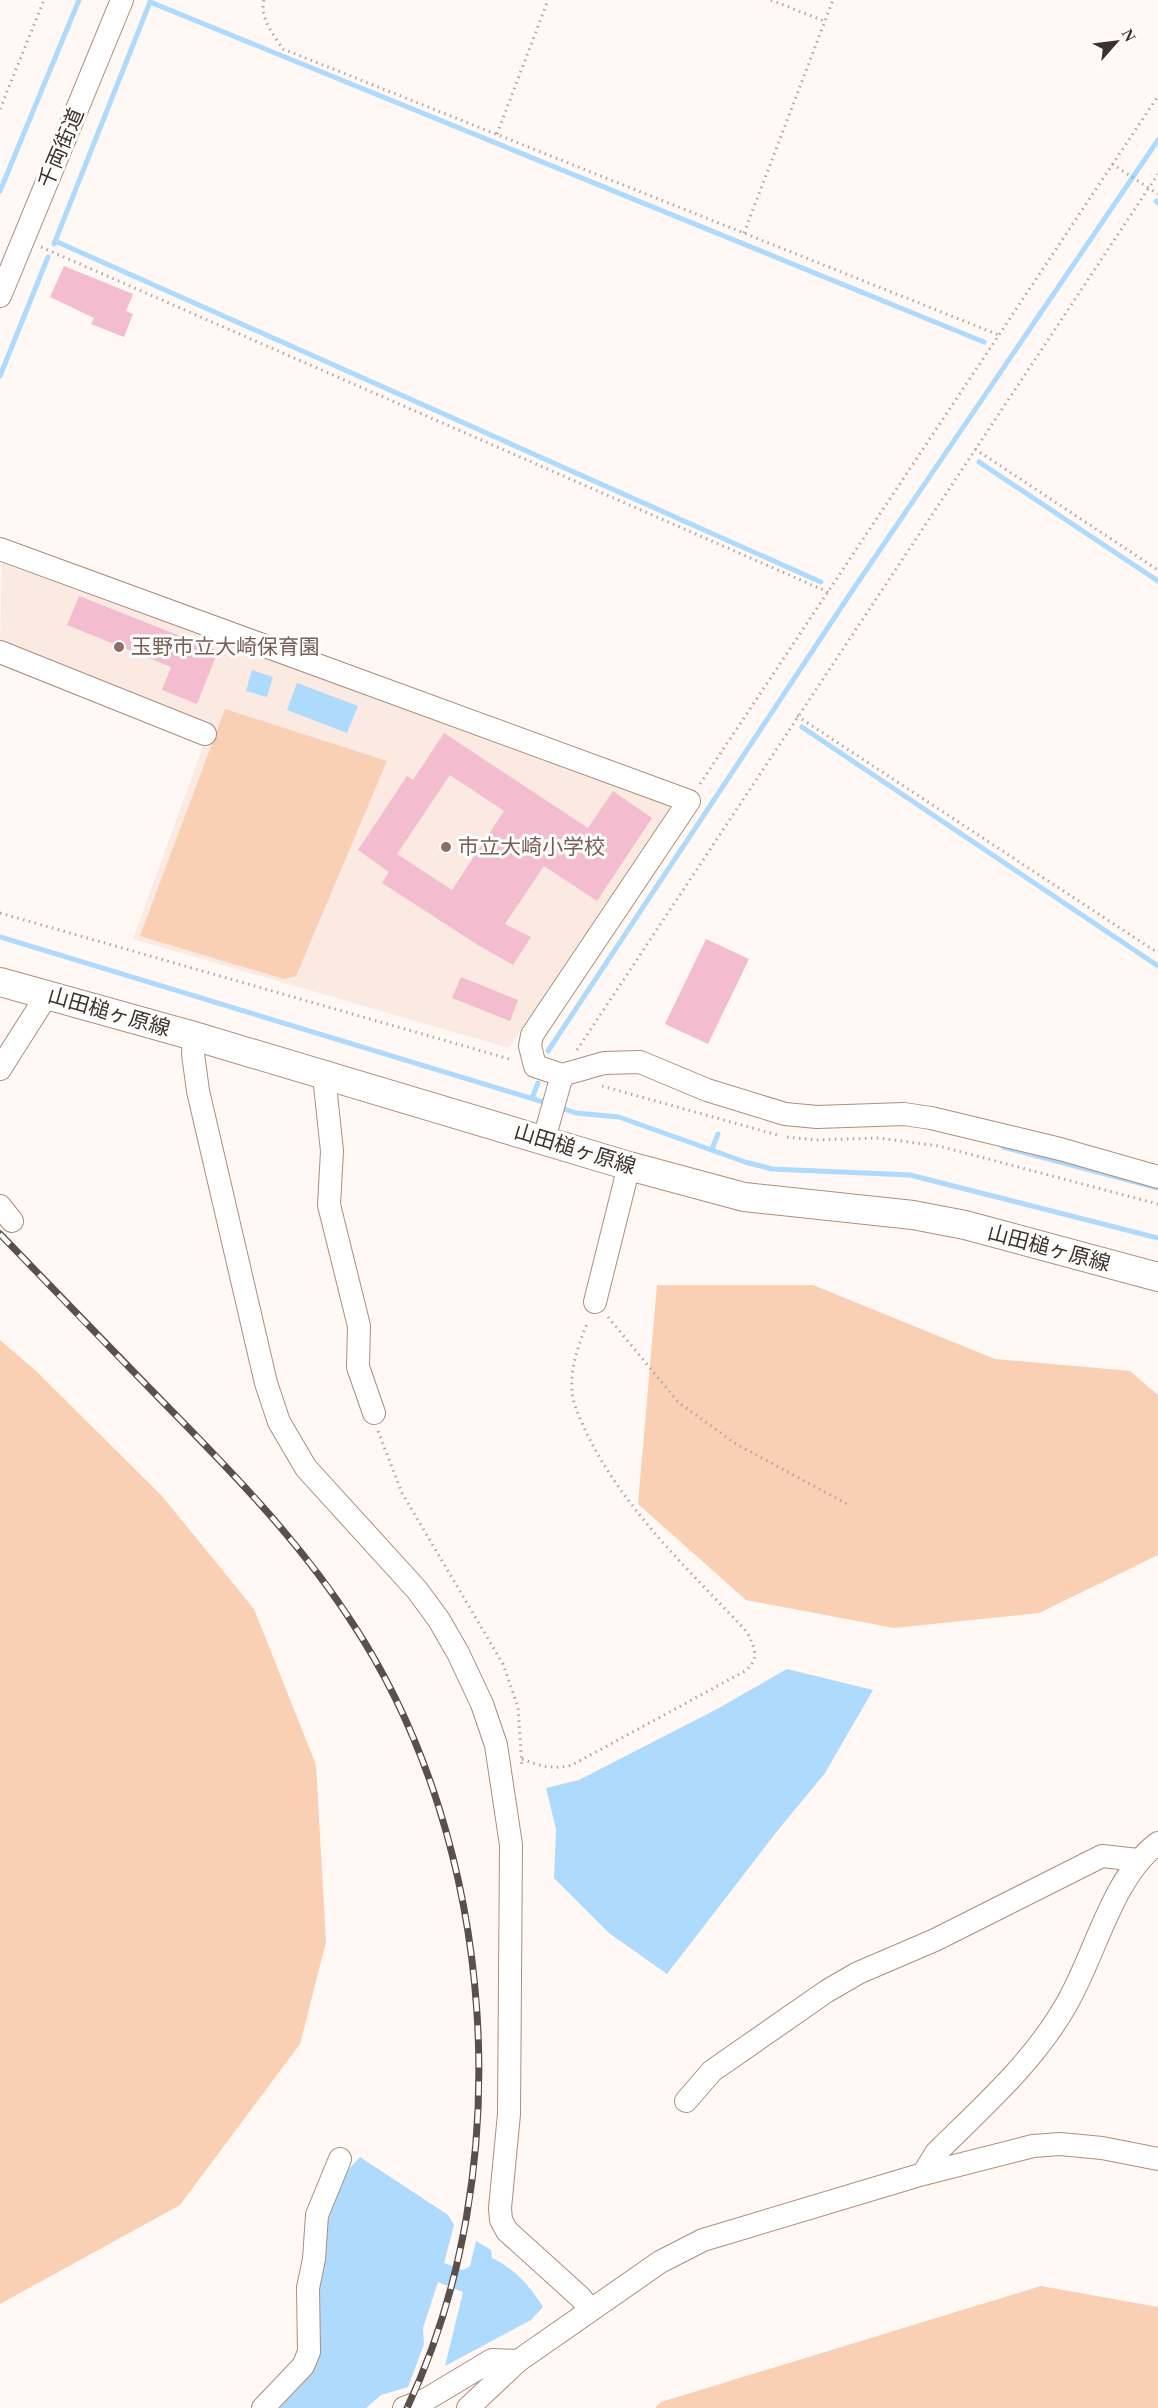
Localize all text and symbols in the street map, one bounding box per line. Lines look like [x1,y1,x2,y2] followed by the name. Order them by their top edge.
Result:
[1086,12,1146,72] north arrow
[1119,26,1139,45] text: N
[34,105,88,191] street label: 千両街道
[131,635,320,659] place label: 玉野市立大崎保育園
[112,640,126,654] marker: 玉野市立大崎保育園
[458,835,605,859] place label: 市立大崎小学校
[439,840,453,854] marker: 市立大崎小学校
[45,983,173,1041] street label: 山田槌ヶ原線
[511,1119,639,1179] street label: 山田槌ヶ原線
[985,1220,1113,1276] street label: 山田槌ヶ原線

